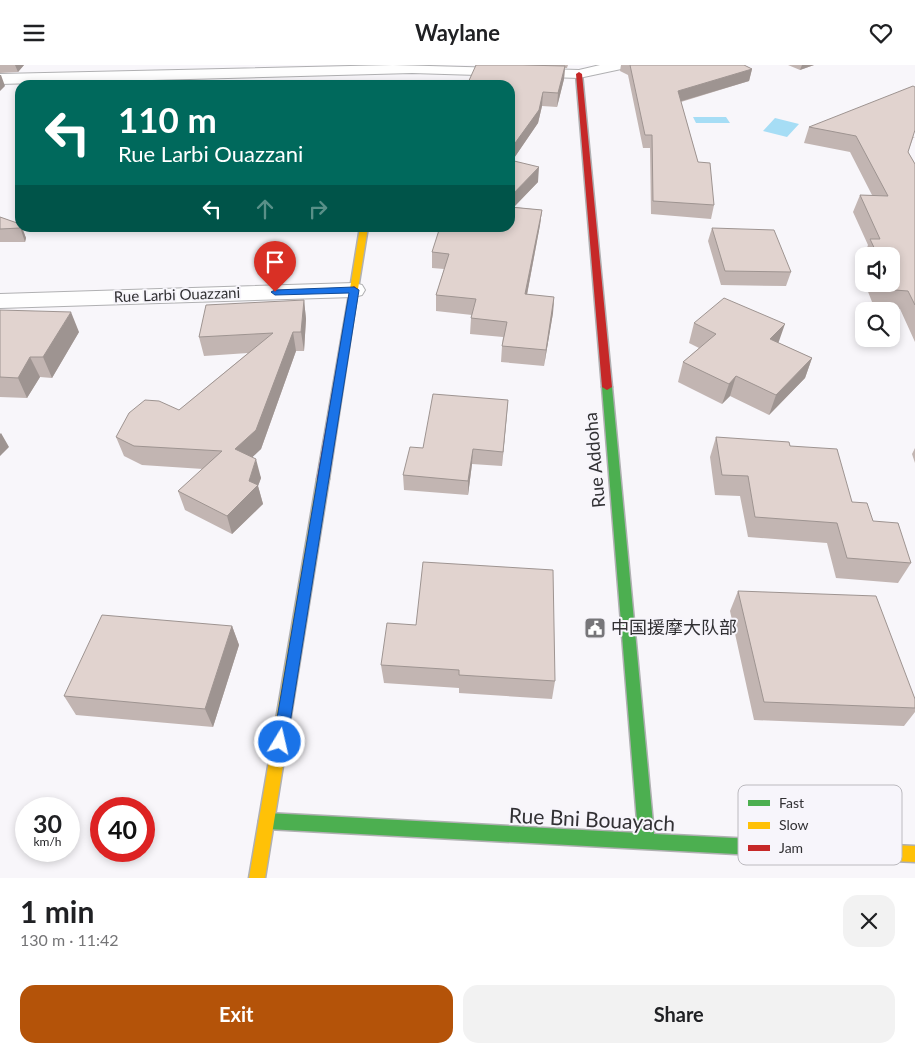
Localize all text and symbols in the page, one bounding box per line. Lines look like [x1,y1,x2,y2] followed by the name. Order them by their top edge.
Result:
[20,19,48,47] icon: menu
[415,19,500,46] text: Waylane
[867,19,895,47] icon: heart
[118,98,217,140] text: 110 m
[35,100,100,165] icon: left
[118,140,303,167] text: Rue Larbi Ouazzani
[198,195,226,223] icon: left
[251,195,279,223] icon: ahead
[304,195,332,223] icon: right
[254,241,296,292] pin
[855,247,900,347] map controls
[855,247,900,292] button: sound
[261,248,289,276] icon: arrive
[114,283,240,305] street label: Rue Larbi Ouazzani
[855,302,900,347] button: search
[579,411,609,509] street label: Rue Addoha
[583,616,607,640] public building icon: 中国援摩大队部
[611,616,737,638] place label: 中国援摩大队部
[253,715,305,767] position arrow
[738,785,902,865] legend
[779,794,804,811] text: Fast
[90,797,155,862] speed limit sign: 40
[508,802,676,835] street label: Rue Bni Bouayach
[33,808,62,838] text: 30
[779,816,809,833] text: Slow
[33,834,62,849] text: km/h
[779,839,803,856] text: Jam
[20,893,94,929] text: 1 min
[843,895,895,947] button: close
[20,930,119,949] text: 130 m · 11:42
[20,985,453,1043] button: Exit
[463,985,895,1043] button: Share

